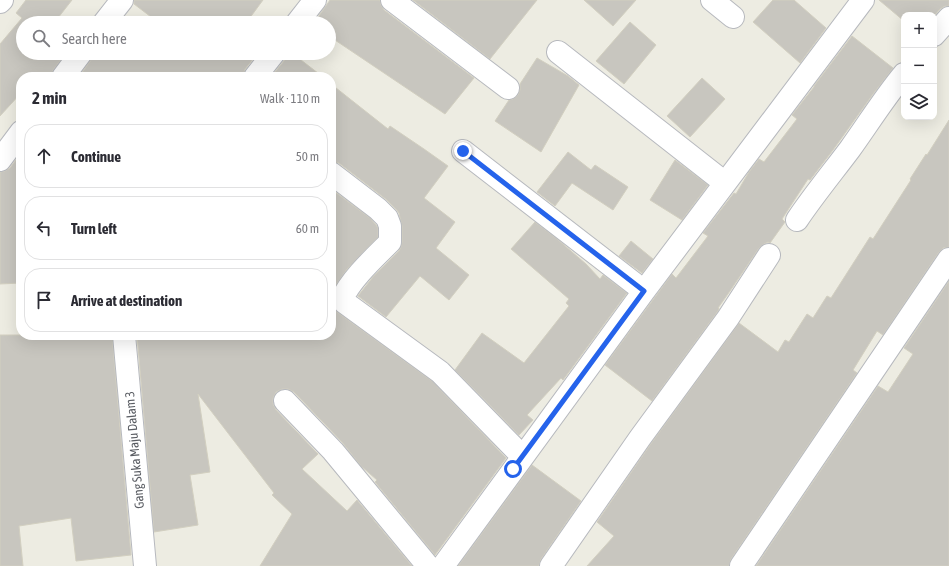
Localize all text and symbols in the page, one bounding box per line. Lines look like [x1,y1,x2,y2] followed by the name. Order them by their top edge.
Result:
[901,12,937,120] map controls
[901,12,937,48] button: +
[16,16,336,60] search box
[30,27,52,49] icon: search
[62,30,127,47] text: Search here
[901,48,937,84] button: −
[901,84,937,120] button: layers
[32,88,67,108] text: 2 min
[260,91,320,106] text: Walk · 110 m
[454,142,472,160] route end
[33,145,55,167] icon: ahead
[71,148,121,165] text: Continue
[296,149,319,164] text: 50 m
[33,217,55,239] icon: left
[71,220,117,237] text: Turn left
[296,221,319,236] text: 60 m
[33,289,55,311] icon: arrive
[71,292,182,309] text: Arrive at destination
[122,391,147,509] street label: Gang Suka Maju Dalam 3
[504,460,522,478] route start

